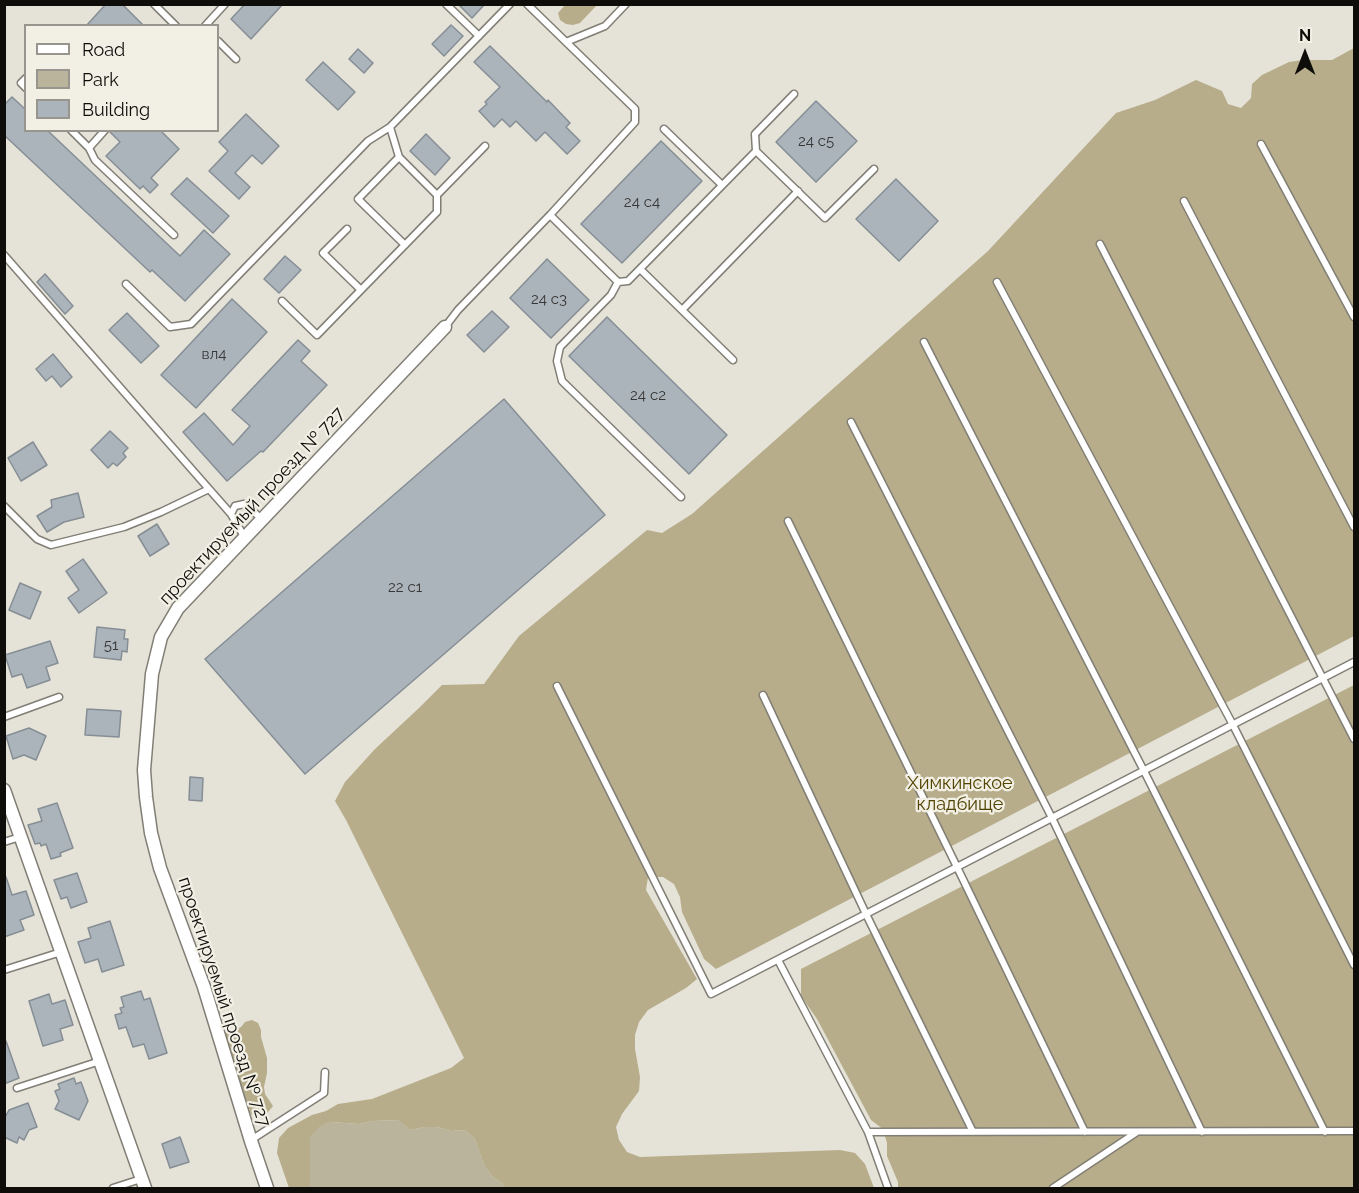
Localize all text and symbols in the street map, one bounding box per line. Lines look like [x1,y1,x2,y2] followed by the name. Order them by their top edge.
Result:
[24,24,219,132] legend
[1275,24,1335,84] north arrow
[1299,26,1311,45] text: N
[82,39,125,60] text: Road
[82,69,119,90] text: Park
[82,99,150,120] text: Building
[798,132,834,150] house number: 24 с5
[624,193,660,211] house number: 24 с4
[531,290,567,308] house number: 24 с3
[202,345,226,363] house number: вл4
[630,386,666,404] house number: 24 с2
[155,403,349,609] street label: проектируемый проезд № 727
[388,578,422,596] house number: 22 с1
[104,636,118,654] house number: 51
[907,773,1013,816] park label: Химкинское кладбище
[173,874,275,1130] street label: проектируемый проезд № 727

